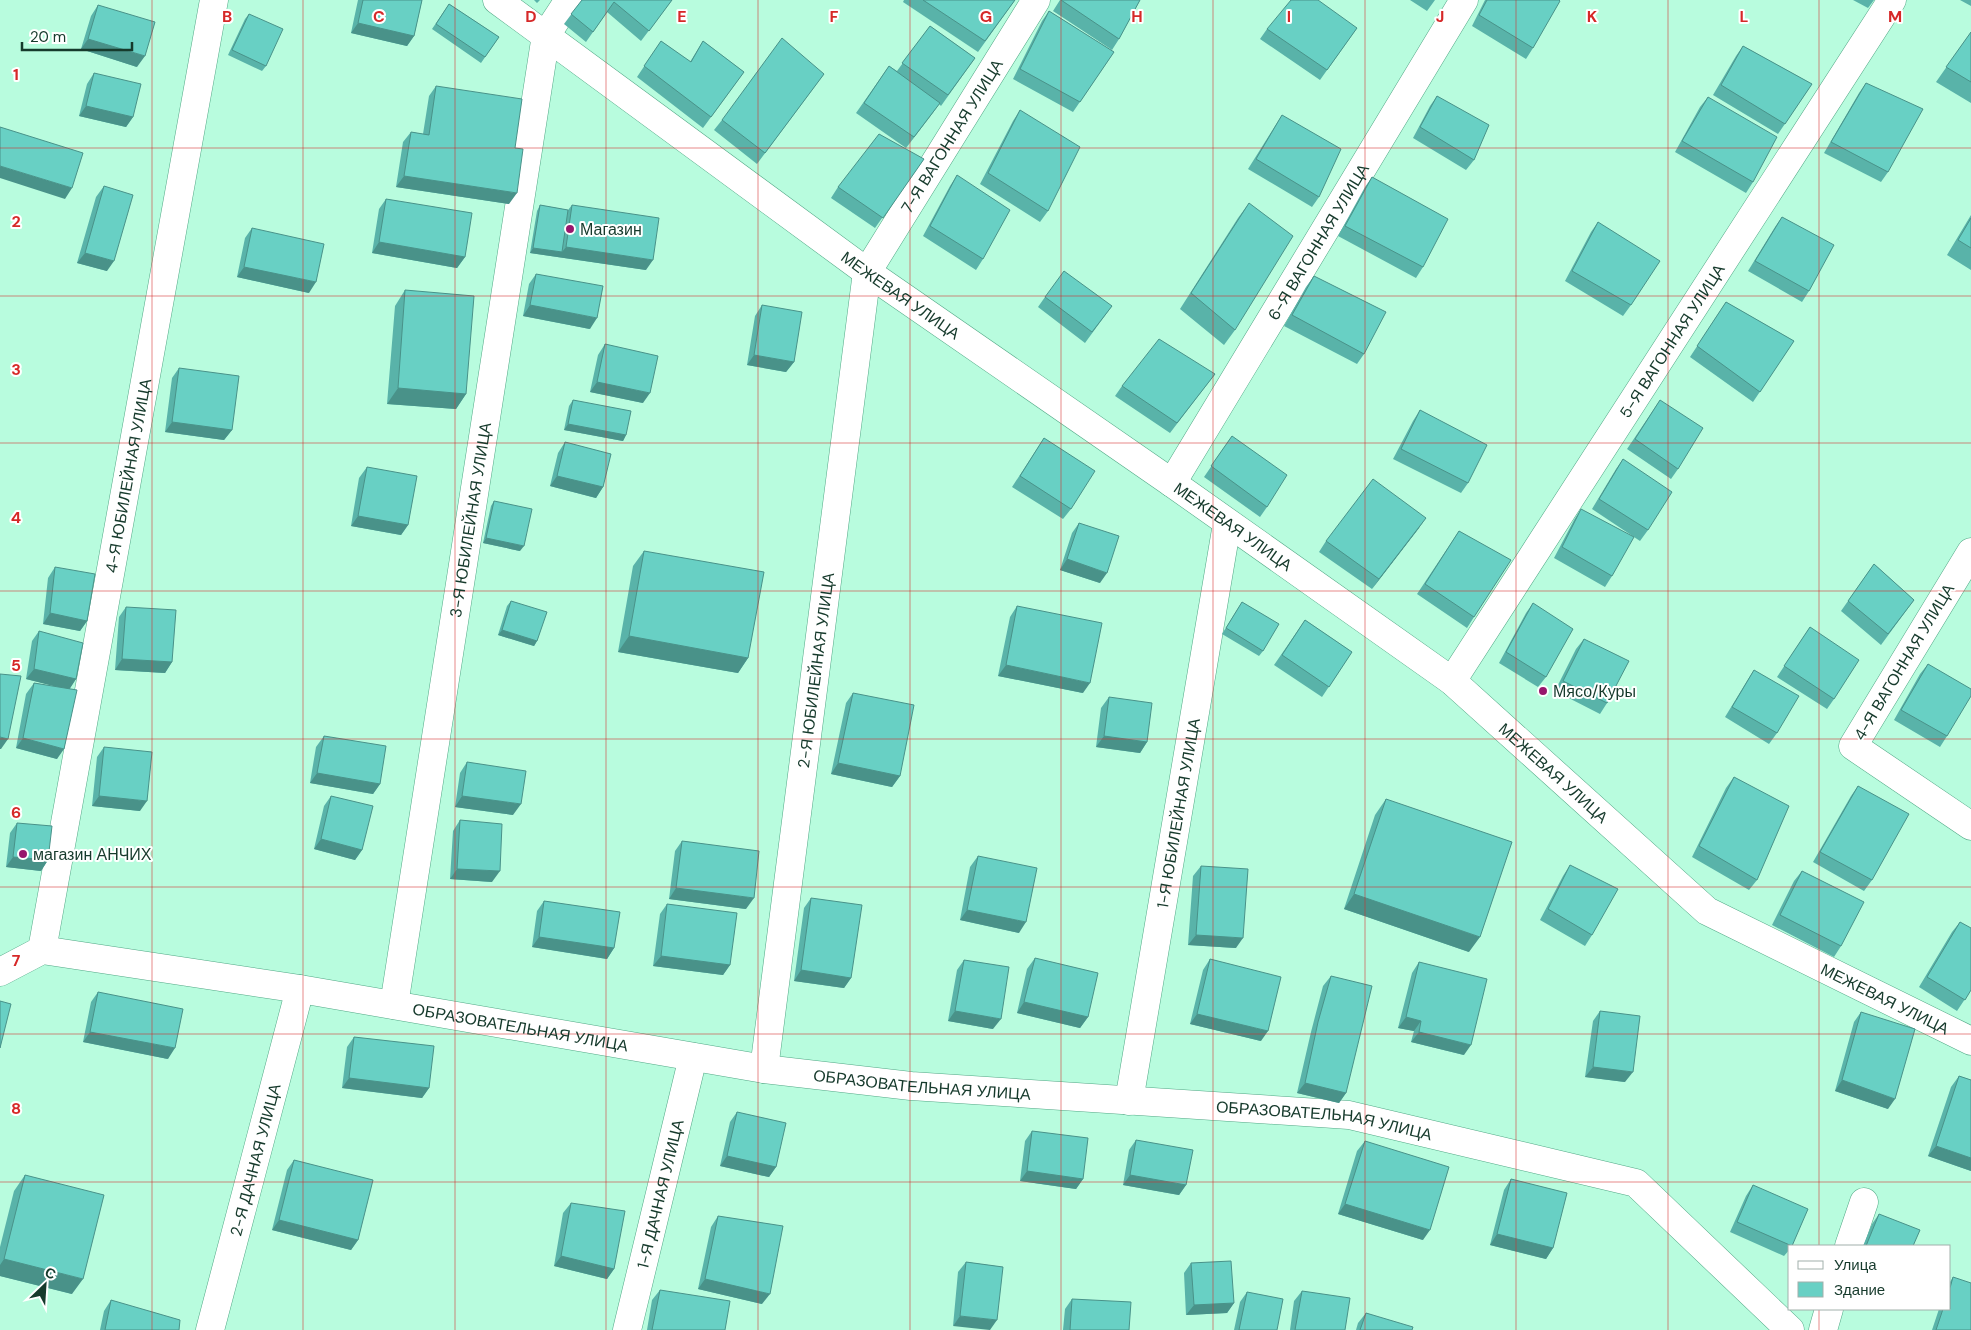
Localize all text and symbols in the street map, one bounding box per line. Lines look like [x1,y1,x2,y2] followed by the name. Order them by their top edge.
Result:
[222,6,232,27] text: B
[373,6,385,27] text: C
[525,6,537,27] text: D
[677,6,687,27] text: E
[830,6,839,27] text: F
[980,6,992,27] text: G
[1131,6,1143,27] text: H
[1287,6,1291,27] text: I
[1436,6,1444,27] text: J
[1587,6,1598,27] text: K
[1740,6,1749,27] text: L
[1888,6,1902,27] text: M
[22,20,132,52] scale bar
[30,27,66,47] text: 20 m
[896,55,1008,217] street label: 7-Я ВАГОННАЯ УЛИЦА
[13,64,19,85] text: 1
[1263,159,1373,324] street label: 6-Я ВАГОННАЯ УЛИЦА
[11,211,21,232] text: 2
[580,219,642,240] place label: Магазин
[564,223,576,235] marker: Магазин
[837,246,964,344] street label: МЕЖЕВАЯ УЛИЦА
[1614,260,1729,422] street label: 5-Я ВАГОННАЯ УЛИЦА
[11,359,21,380] text: 3
[100,376,156,575] street label: 4-Я ЮБИЛЕЙНАЯ УЛИЦА
[444,421,496,619] street label: 3-Я ЮБИЛЕЙНАЯ УЛИЦА
[1170,477,1297,575] street label: МЕЖЕВАЯ УЛИЦА
[11,507,21,528] text: 4
[793,571,839,769] street label: 2-Я ЮБИЛЕЙНАЯ УЛИЦА
[1849,580,1959,744] street label: 4-Я ВАГОННАЯ УЛИЦА
[11,655,21,676] text: 5
[1553,681,1636,702] place label: Мясо/Куры
[1537,685,1549,697] marker: Мясо/Куры
[1151,716,1204,910] street label: 1-Я ЮБИЛЕЙНАЯ УЛИЦА
[1495,718,1613,828] street label: МЕЖЕВАЯ УЛИЦА
[11,802,21,823] text: 6
[33,844,152,865] place label: магазин АНЧИХ
[17,848,29,860] marker: магазин АНЧИХ
[12,950,21,971] text: 7
[1818,958,1953,1039] street label: МЕЖЕВАЯ УЛИЦА
[411,998,630,1056] street label: ОБРАЗОВАТЕЛЬНАЯ УЛИЦА
[812,1064,1032,1104] street label: ОБРАЗОВАТЕЛЬНАЯ УЛИЦА
[225,1081,285,1238] street label: 2-Я ДАЧНАЯ УЛИЦА
[1215,1096,1434,1145] street label: ОБРАЗОВАТЕЛЬНАЯ УЛИЦА
[11,1098,21,1119] text: 8
[632,1117,688,1271] street label: 1-Я ДАЧНАЯ УЛИЦА
[1788,1245,1951,1310] legend
[1834,1255,1877,1275] text: Улица
[20,1260,70,1310] north arrow
[42,1263,59,1284] text: С
[1834,1280,1885,1300] text: Здание

